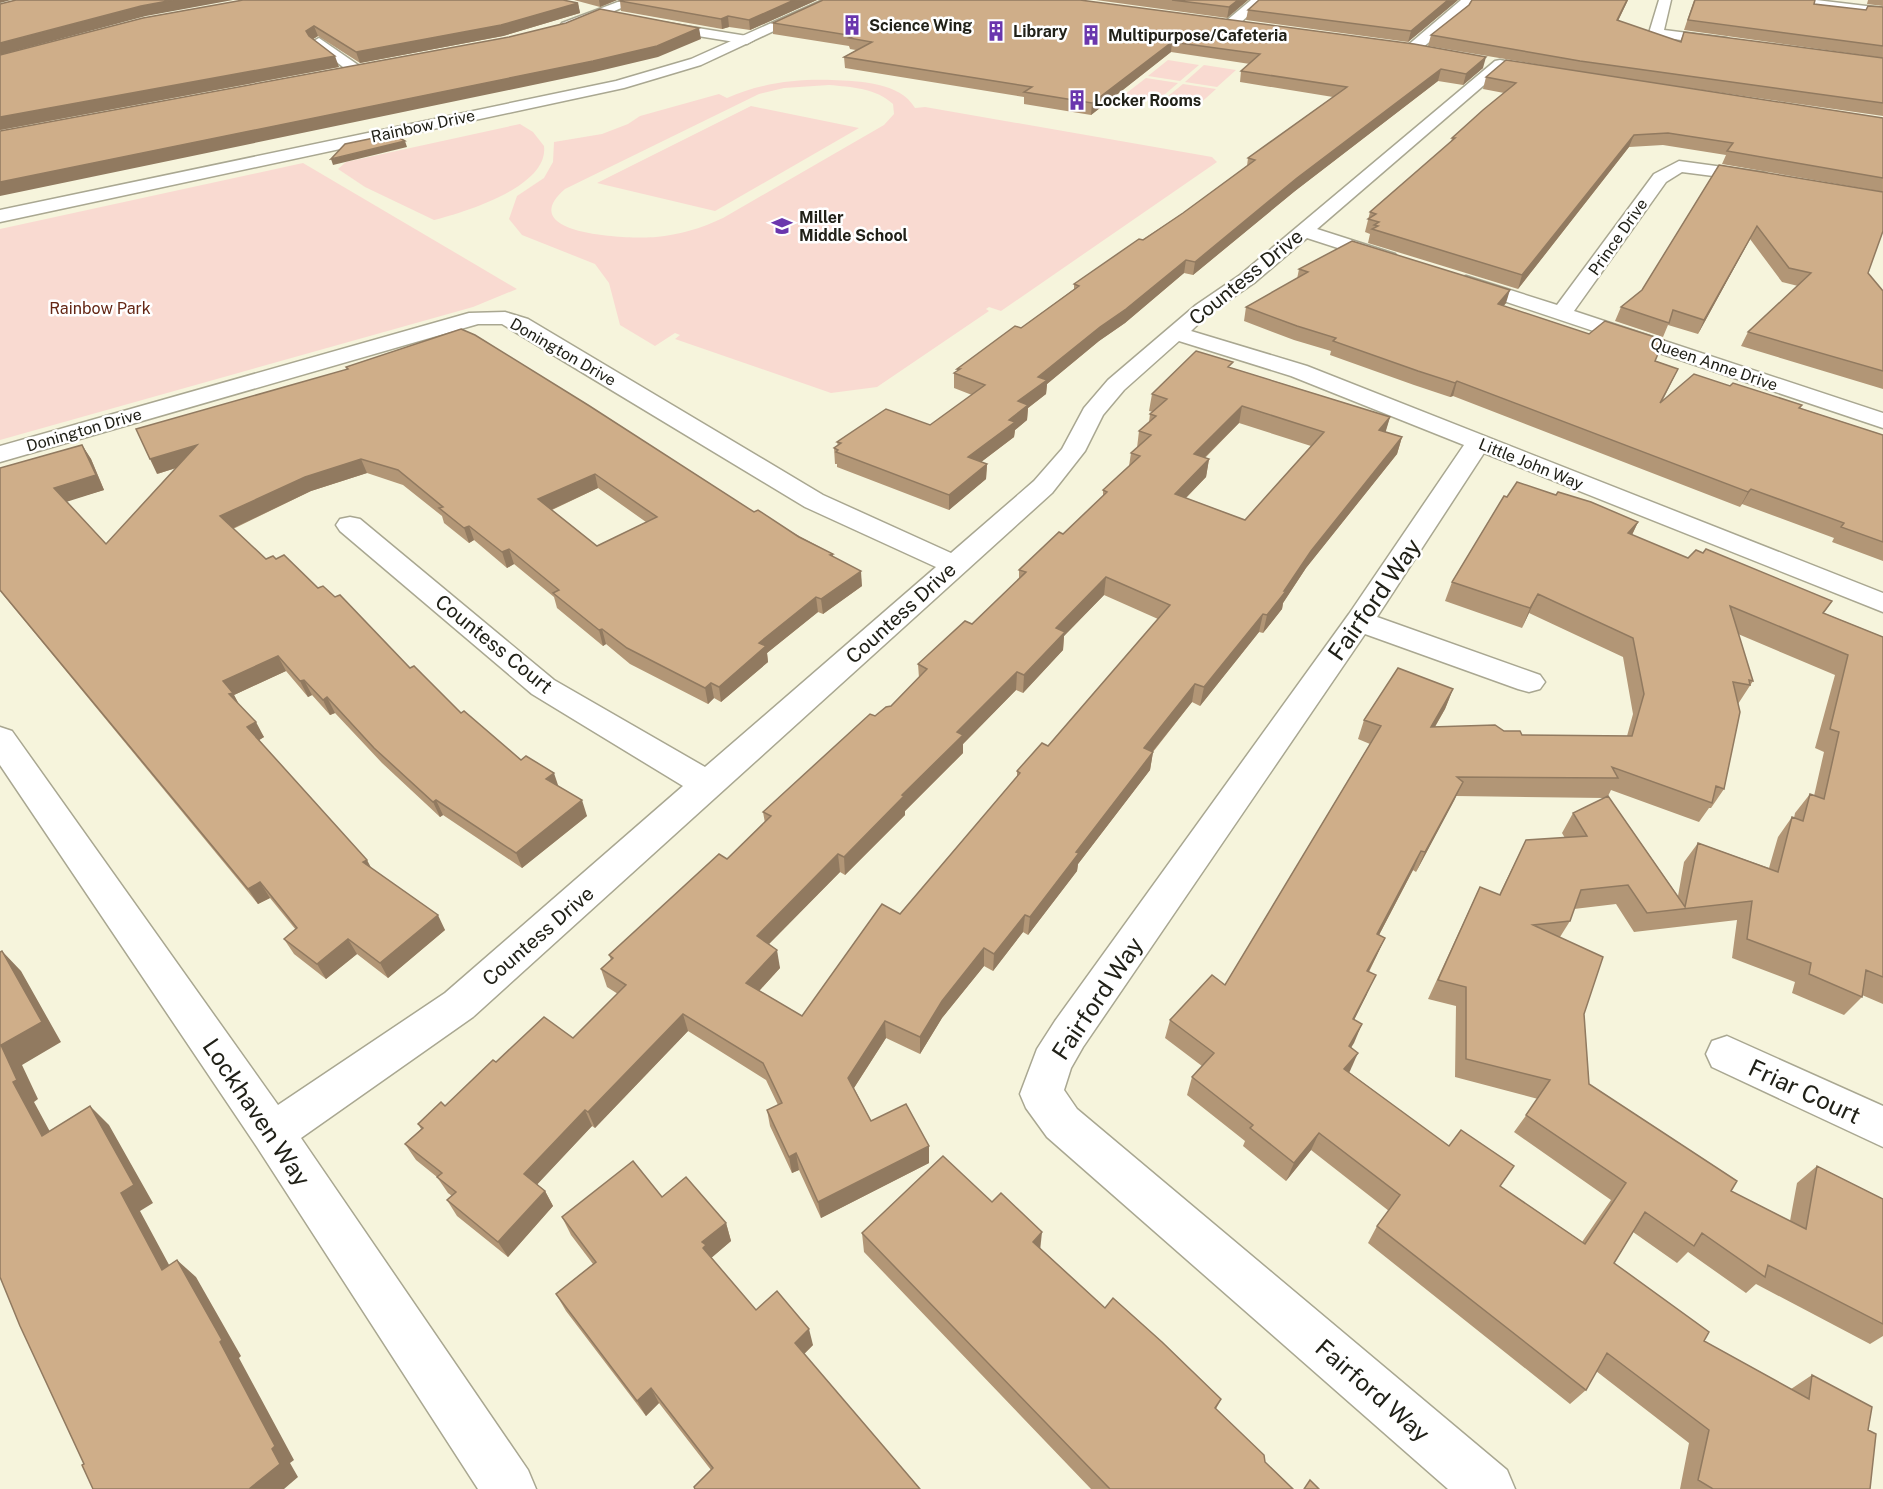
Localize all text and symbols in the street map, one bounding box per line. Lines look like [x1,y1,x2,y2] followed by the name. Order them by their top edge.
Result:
[840,13,864,37] building icon: Science Wing
[869,16,972,35] place label: Science Wing
[984,19,1008,43] building icon: Library
[1013,22,1068,41] place label: Library
[1079,23,1103,47] building icon: Multipurpose/Cafeteria
[1108,26,1287,45] place label: Multipurpose/Cafeteria
[1065,88,1089,112] building icon: Locker Rooms
[1094,91,1201,110] place label: Locker Rooms
[369,106,477,146] street label: Rainbow Drive
[1585,195,1651,279] street label: Prince Drive
[799,208,908,245] place label: Miller Middle School
[770,214,794,238] school or university icon: Miller Middle School
[1184,224,1308,330] street label: Countess Drive
[49,299,151,318] park label: Rainbow Park
[507,314,619,390] street label: Donington Drive
[1648,333,1780,395] street label: Queen Anne Drive
[24,404,144,456] street label: Donington Drive
[1476,434,1586,494] street label: Little John Way
[1322,533,1426,665] street label: Fairford Way
[841,557,961,669] street label: Countess Drive
[431,589,557,699] street label: Countess Court
[477,881,599,991] street label: Countess Drive
[1046,931,1148,1065] street label: Fairford Way
[197,1033,317,1191] street label: Lockhaven Way
[1744,1053,1866,1129] street label: Friar Court
[1310,1333,1436,1447] street label: Fairford Way

